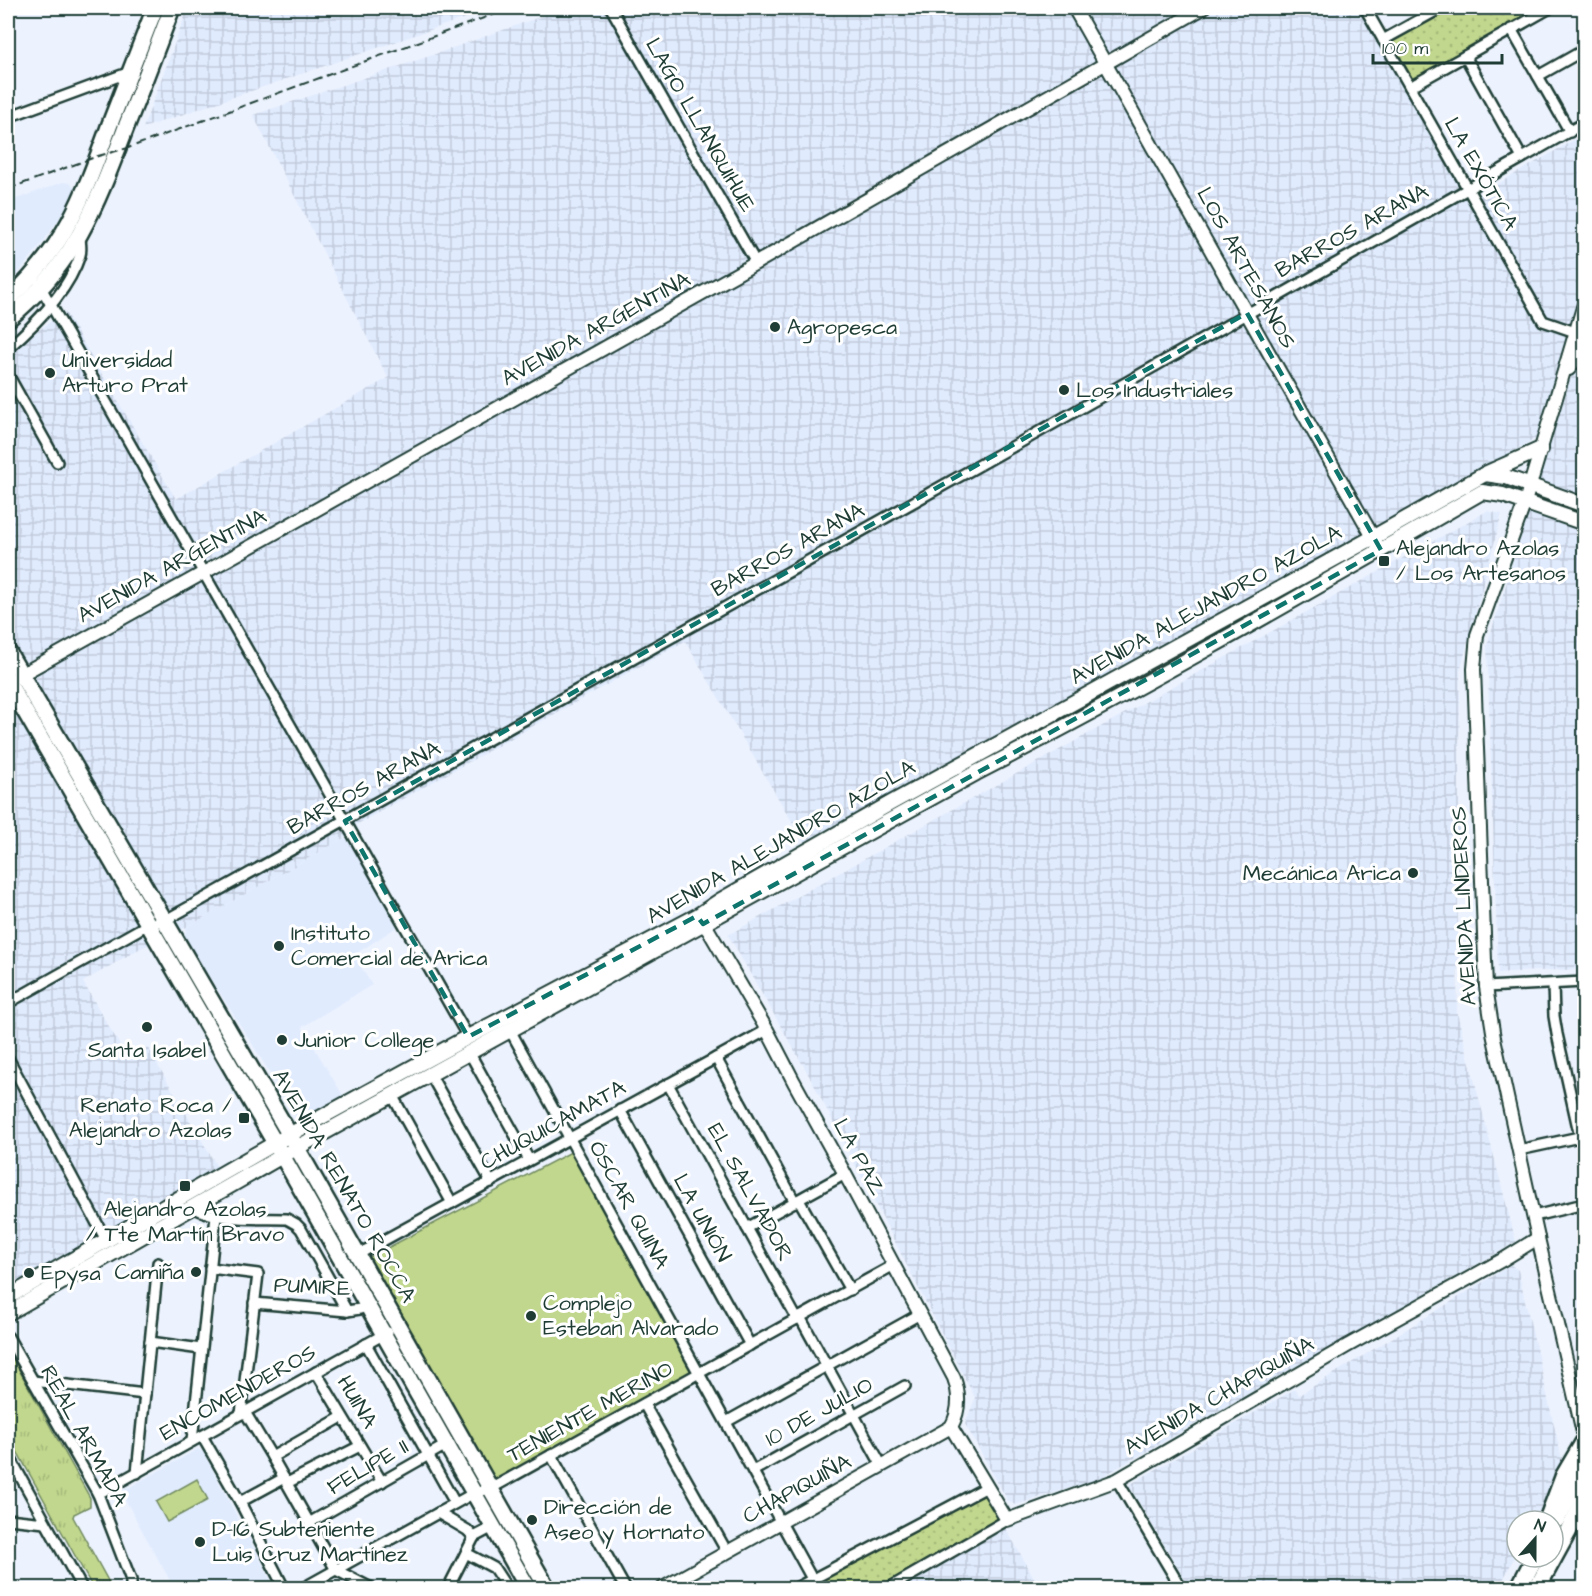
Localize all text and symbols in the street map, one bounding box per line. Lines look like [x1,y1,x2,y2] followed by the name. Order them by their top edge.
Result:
[1373,27,1502,65] scale bar
[637,32,763,218] street label: LAGO LLANQUIHUE
[1382,36,1428,61] text: 100 m
[1436,112,1526,236] street label: LA EXÓTICA
[1270,176,1434,286] street label: BARROS ARANA
[1189,182,1303,354] street label: LOS ARTESANOS
[496,264,696,394] street label: AVENIDA ARGENTINA
[787,312,897,344] place label: Agropesca
[768,320,782,334] marker: Agropesca
[62,345,188,401] place label: Universidad Arturo Prat
[43,366,57,380] marker: Universidad Arturo Prat
[1076,375,1233,406] place label: Los Industriales
[1057,383,1071,397] marker: Los Industriales
[706,495,870,605] street label: BARROS ARANA
[72,501,272,631] street label: AVENIDA ARGENTINA
[1065,517,1347,693] street label: AVENIDA ALEJANDRO AZOLA
[1396,533,1566,589] place label: Alejandro Azolas / Los Artesanos
[1377,554,1391,568] marker: Alejandro Azolas / Los Artesanos
[282,733,446,843] street label: BARROS ARANA
[641,752,921,932] street label: AVENIDA ALEJANDRO AZOLA
[1443,806,1485,1006] street label: AVENIDA LINDEROS
[1243,858,1401,889] place label: Mecánica Arica
[1406,866,1420,880] marker: Mecánica Arica
[291,918,488,974] place label: Instituto Comercial de Arica
[272,939,286,953] marker: Instituto Comercial de Arica
[140,1020,154,1034] marker: Santa Isabel
[294,1025,435,1057] place label: Junior College
[275,1033,289,1047] marker: Junior College
[88,1035,206,1066] place label: Santa Isabel
[264,1064,424,1308] street label: AVENIDA RENATO ROCCA
[474,1072,632,1178] street label: CHUQUICAMATA
[69,1090,232,1146] place label: Renato Roca / Alejandro Azolas
[237,1111,251,1125] marker: Renato Roca / Alejandro Azolas
[825,1113,893,1201] street label: LA PAZ
[699,1118,801,1266] street label: EL SALVADOR
[581,1135,677,1275] street label: ÓSCAR QUINA
[665,1168,739,1268] street label: LA UNIÓN
[178,1179,192,1193] marker: Alejandro Azolas / Tte Martín Bravo
[86,1194,285,1250] place label: Alejandro Azolas / Tte Martín Bravo
[115,1257,184,1288] place label: Camiña
[41,1258,101,1290] place label: Epysa
[189,1265,203,1279] marker: Camiña
[22,1266,36,1280] marker: Epysa
[273,1270,351,1304] street label: PUMIRE
[543,1288,719,1344] place label: Complejo Esteban Alvarado
[524,1309,538,1323] marker: Complejo Esteban Alvarado
[1118,1329,1320,1463] street label: AVENIDA CHAPIQUIÑA
[154,1337,322,1449] street label: ENCOMENDEROS
[502,1353,679,1470] street label: TENIENTE MERINO
[32,1360,136,1512] street label: REAL ARMADA
[759,1369,879,1454] street label: 10 DE JULIO
[329,1370,385,1434] street label: HUINA
[322,1431,414,1503] street label: FELIPE II
[737,1446,857,1532] street label: CHAPIQUIÑA
[544,1492,705,1549] place label: Dirección de Aseo y Hornato
[1505,1509,1565,1569] north arrow
[525,1513,539,1527] marker: Dirección de Aseo y Hornato
[212,1514,408,1570] place label: D-16 Subteniente Luis Cruz Martínez
[1531,1514,1549,1538] text: N
[193,1535,207,1549] marker: D-16 Subteniente Luis Cruz Martínez

